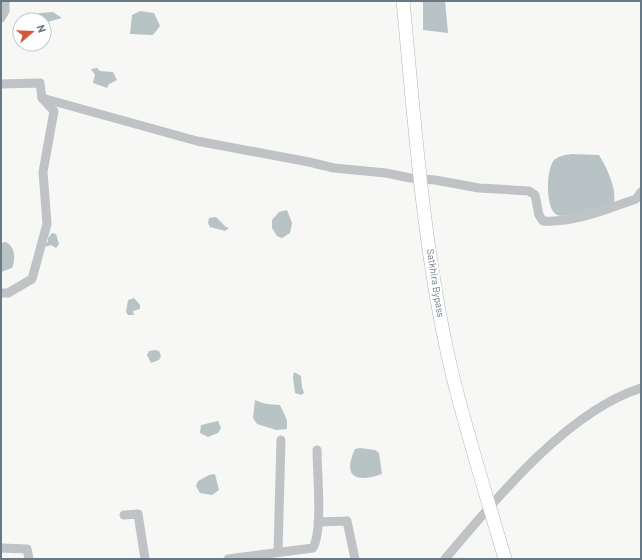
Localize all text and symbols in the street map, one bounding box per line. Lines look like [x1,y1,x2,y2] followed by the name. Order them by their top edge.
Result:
[12,12,52,52] north arrow
[35,23,49,34] text: N
[425,248,447,318] street label: Satkhira Bypass

